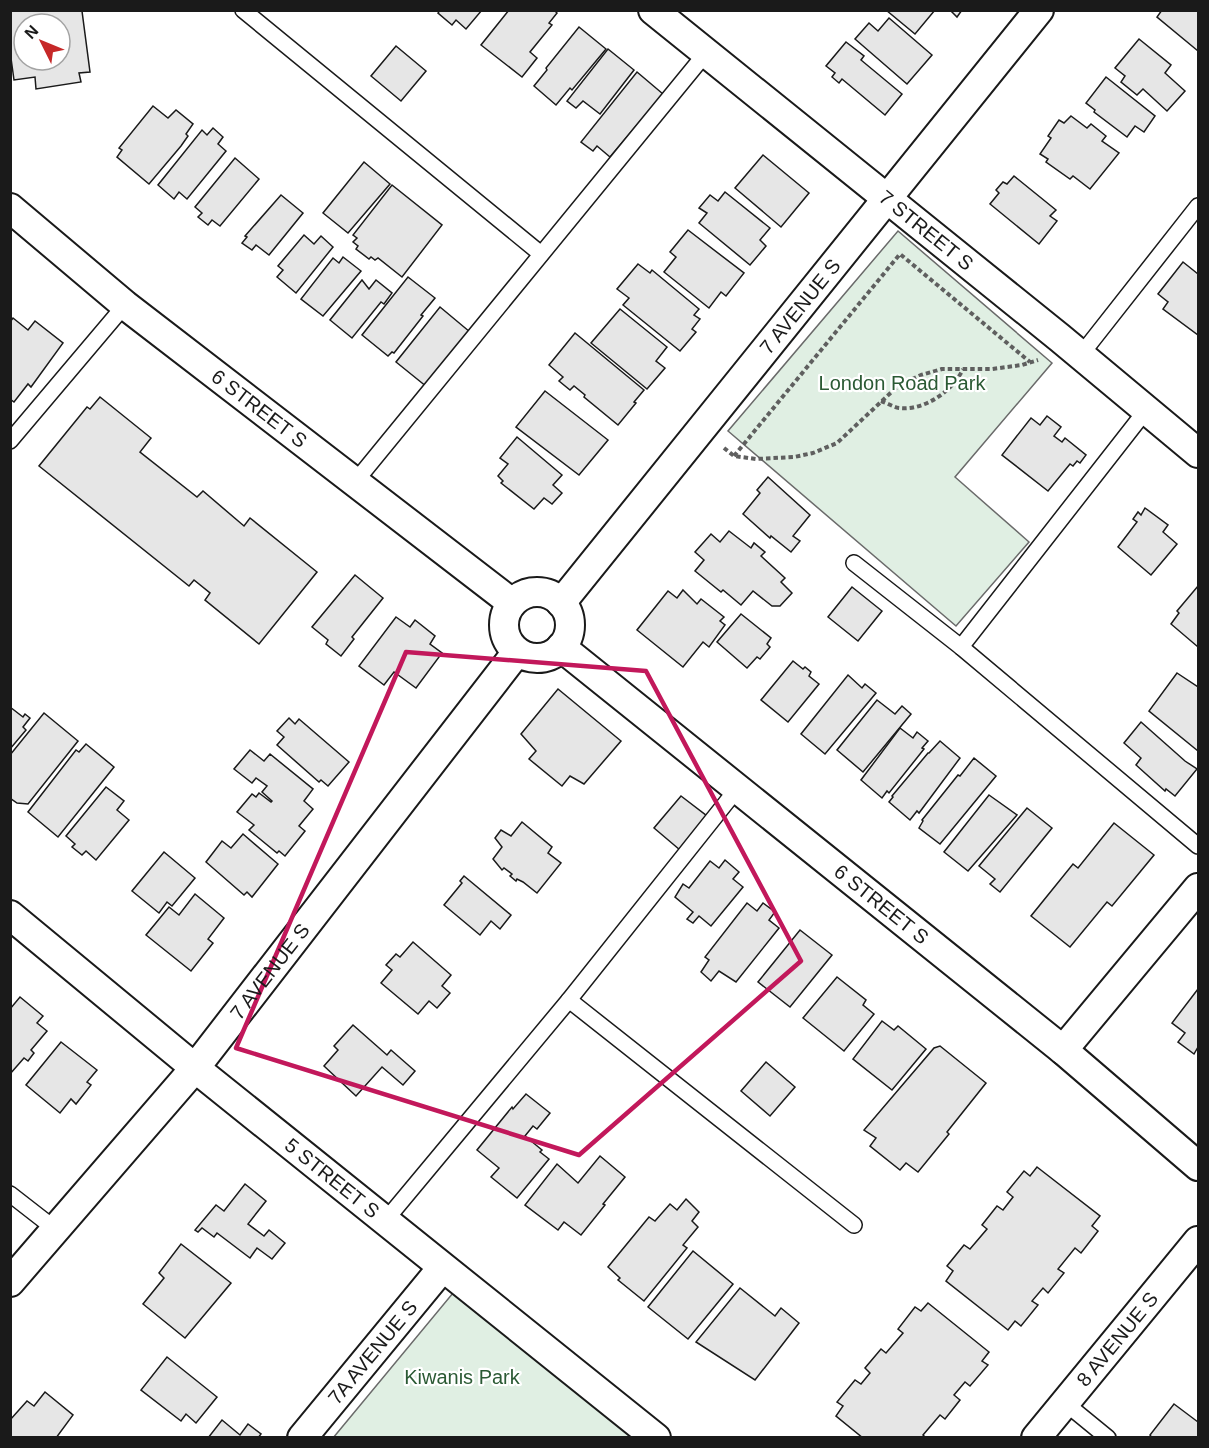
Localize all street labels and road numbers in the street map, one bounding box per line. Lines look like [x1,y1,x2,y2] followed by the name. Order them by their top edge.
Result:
[875,186,978,275] street label: 7 STREET S
[755,255,845,358] street label: 7 AVENUE S
[207,365,311,452] street label: 6 STREET S
[830,860,933,949] street label: 6 STREET S
[226,919,314,1024] street label: 7 AVENUE S
[281,1134,384,1222] street label: 5 STREET S
[1072,1288,1162,1391] street label: 8 AVENUE S
[324,1296,422,1409] street label: 7A AVENUE S

